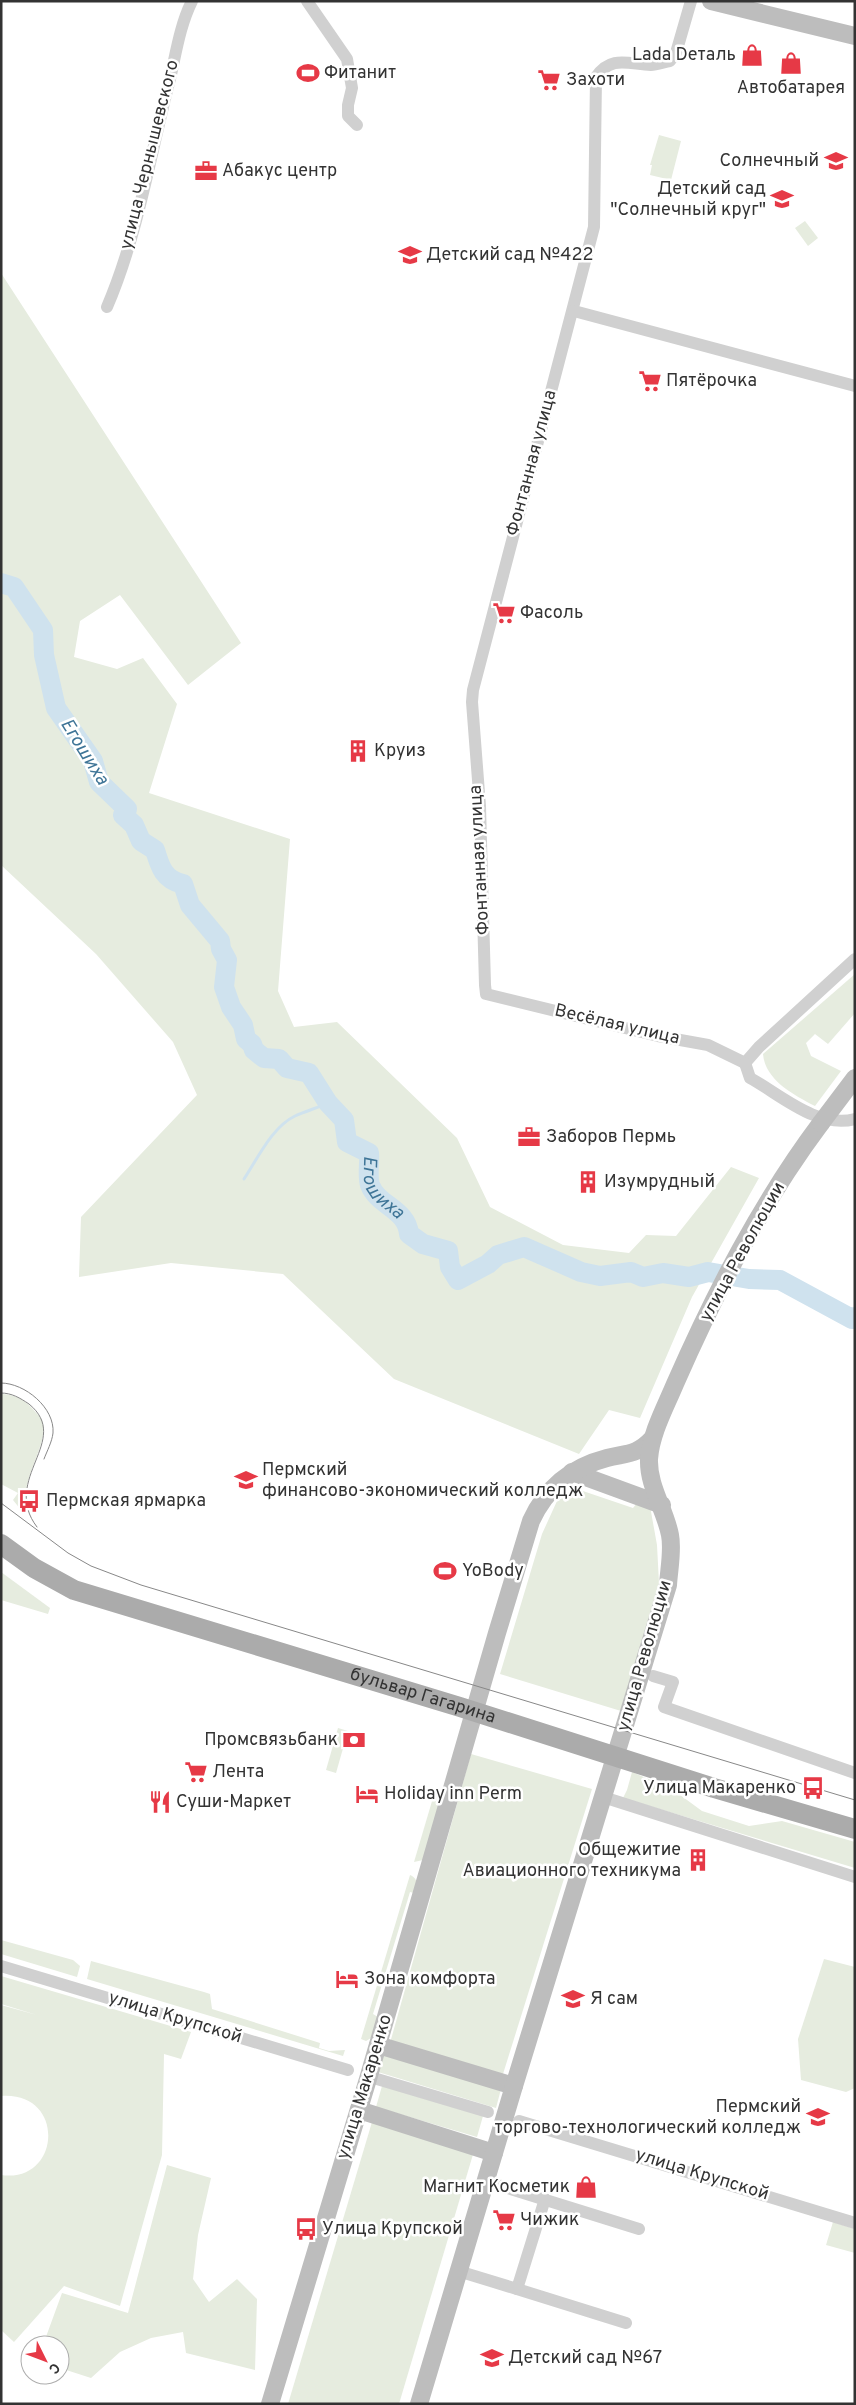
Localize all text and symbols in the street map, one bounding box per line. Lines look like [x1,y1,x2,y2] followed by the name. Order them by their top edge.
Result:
[739,42,765,68] shop icon: Lada Dеталь
[632,44,736,67] place label: Lada Dеталь
[778,50,804,76] shop icon: Автобатарея
[115,58,185,252] street label: улица Чернышевского
[295,60,321,86] sports icon: Фитанит
[324,62,396,85] place label: Фитанит
[536,67,562,93] supermarket icon: Захоти
[566,69,625,92] place label: Захоти
[737,77,845,100] place label: Автобатарея
[823,148,849,174] school or university icon: Солнечный
[720,150,819,173] place label: Солнечный
[193,158,219,184] office icon: Абакус центр
[222,160,337,183] place label: Абакус центр
[610,178,766,222] place label: Детский сад "Солнечный круг"
[769,186,795,212] school or university icon: Детский сад "Солнечный круг"
[397,242,423,268] school or university icon: Детский сад №422
[426,244,593,267] place label: Детский сад №422
[637,368,663,394] supermarket icon: Пятёрочка
[666,370,757,393] place label: Пятёрочка
[501,387,563,539] street label: Фонтанная улица
[491,600,517,626] supermarket icon: Фасоль
[520,602,583,625] place label: Фасоль
[54,714,114,790] water label: Егошиха
[345,738,371,764] building icon: Круиз
[374,740,426,763] place label: Круиз
[465,784,495,936] street label: Фонтанная улица
[552,999,682,1051] street label: Весёлая улица
[516,1124,542,1150] office icon: Заборов Пермь
[546,1126,676,1149] place label: Заборов Пермь
[356,1155,409,1225] water label: Егошиха
[575,1169,601,1195] building icon: Изумрудный
[604,1171,715,1194] place label: Изумрудный
[695,1178,791,1326] street label: улица Революции
[262,1459,583,1503] place label: Пермский финансово-экономический колледж
[233,1467,259,1493] school or university icon: Пермский финансово-экономический колледж
[16,1488,42,1514] bus stop icon: Пермская ярмарка
[46,1490,206,1513] place label: Пермская ярмарка
[432,1558,458,1584] sports icon: YoBody
[462,1560,524,1583] place label: YoBody
[612,1578,678,1734] street label: улица Революции
[347,1663,499,1729] street label: бульвар Гагарина
[341,1727,367,1753] bank icon: Промсвязьбанк
[204,1729,338,1752] place label: Промсвязьбанк
[183,1759,209,1785] supermarket icon: Лента
[212,1761,264,1784] place label: Лента
[800,1775,826,1801] bus stop icon: Улица Макаренко
[643,1777,796,1800] place label: Улица Макаренко
[354,1781,380,1807] hotel icon: Holiday inn Perm
[384,1783,522,1806] place label: Holiday inn Perm
[147,1789,173,1815] restaurant icon: Суши-Маркет
[176,1791,291,1814] place label: Суши-Маркет
[462,1839,681,1883] place label: Общежитие Авиационного техникума
[685,1847,711,1873] building icon: Общежитие Авиационного техникума
[334,1966,360,1992] hotel icon: Зона комфорта
[364,1968,496,1991] place label: Зона комфорта
[560,1986,586,2012] school or university icon: Я сам
[106,1987,244,2049] street label: улица Крупской
[590,1988,638,2011] place label: Я сам
[332,2012,398,2162] street label: улица Макаренко
[495,2096,801,2140] place label: Пермский торгово-технологический колледж
[805,2104,831,2130] school or university icon: Пермский торгово-технологический колледж
[633,2144,771,2206] street label: улица Крупской
[573,2174,599,2200] shop icon: Магнит Косметик
[423,2176,570,2199] place label: Магнит Косметик
[491,2207,517,2233] supermarket icon: Чижик
[520,2209,579,2232] place label: Чижик
[293,2216,319,2242] bus stop icon: Улица Крупской
[322,2218,463,2241] place label: Улица Крупской
[20,2335,70,2385] north arrow
[479,2345,505,2371] school or university icon: Детский сад №67
[508,2347,662,2370] place label: Детский сад №67
[44,2359,63,2377] text: С

